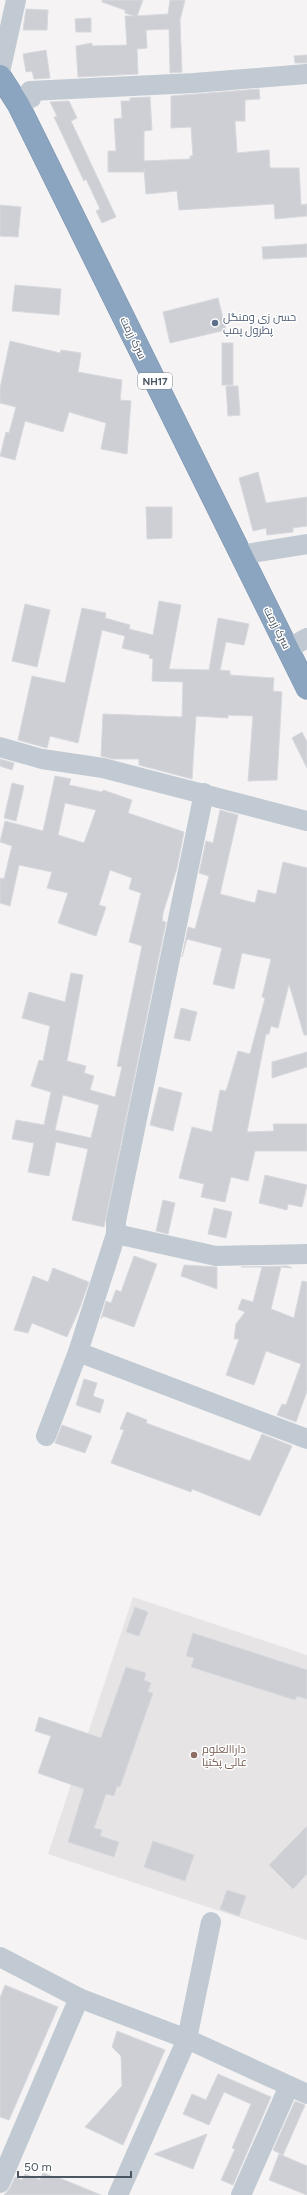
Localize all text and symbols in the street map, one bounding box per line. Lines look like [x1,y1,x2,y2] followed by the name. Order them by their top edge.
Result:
[223,311,296,337] place label: حسن زی ومنگل پطرول پمپ
[117,315,149,361] street label: سرک زرمت
[210,318,220,328] marker: حسن زی ومنگل پطرول پمپ
[138,373,172,389] road number: NH17
[261,605,293,651] street label: سرک زرمت
[202,1743,247,1769] place label: داراالعلوم عالی پکتیا
[189,1750,199,1760] marker: داراالعلوم عالی پکتیا
[18,2153,131,2179] scale bar
[24,2160,52,2174] text: 50 m

